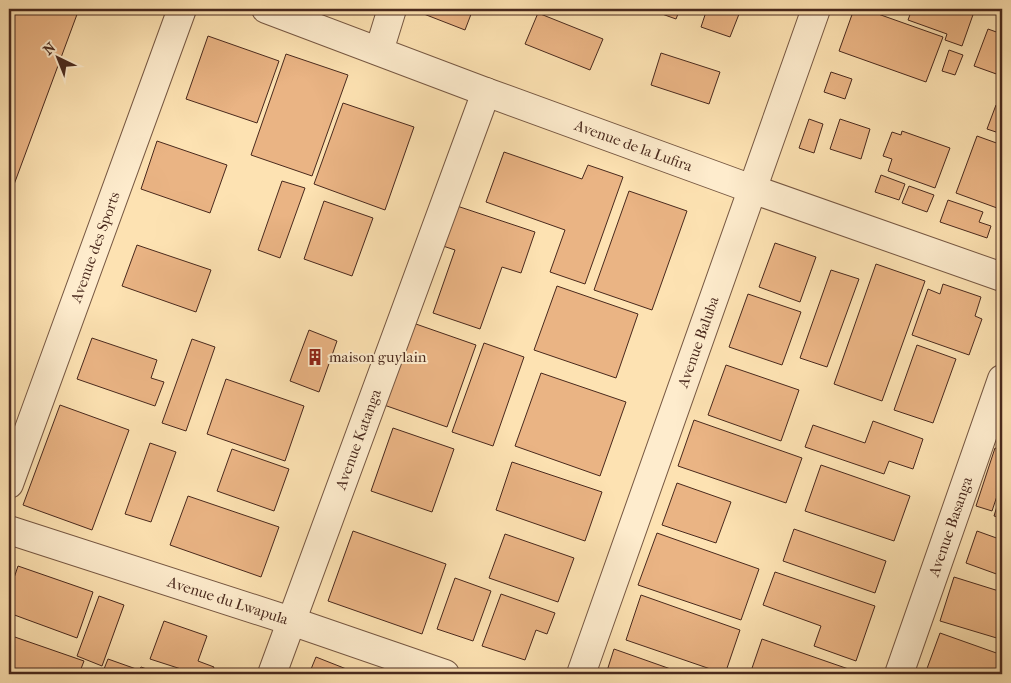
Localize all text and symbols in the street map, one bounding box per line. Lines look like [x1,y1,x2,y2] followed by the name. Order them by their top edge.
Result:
[32,32,82,82] north arrow
[40,39,59,59] text: N
[571,116,696,176] street label: Avenue de la Lufira
[66,189,124,306] street label: Avenue des Sports
[674,293,723,391] street label: Avenue Baluba
[305,347,325,367] building icon: maison guylain
[329,348,427,366] place label: maison guylain
[331,386,385,493] street label: Avenue Katanga
[924,473,976,580] street label: Avenue Basanga
[164,572,292,629] street label: Avenue du Lwapula

